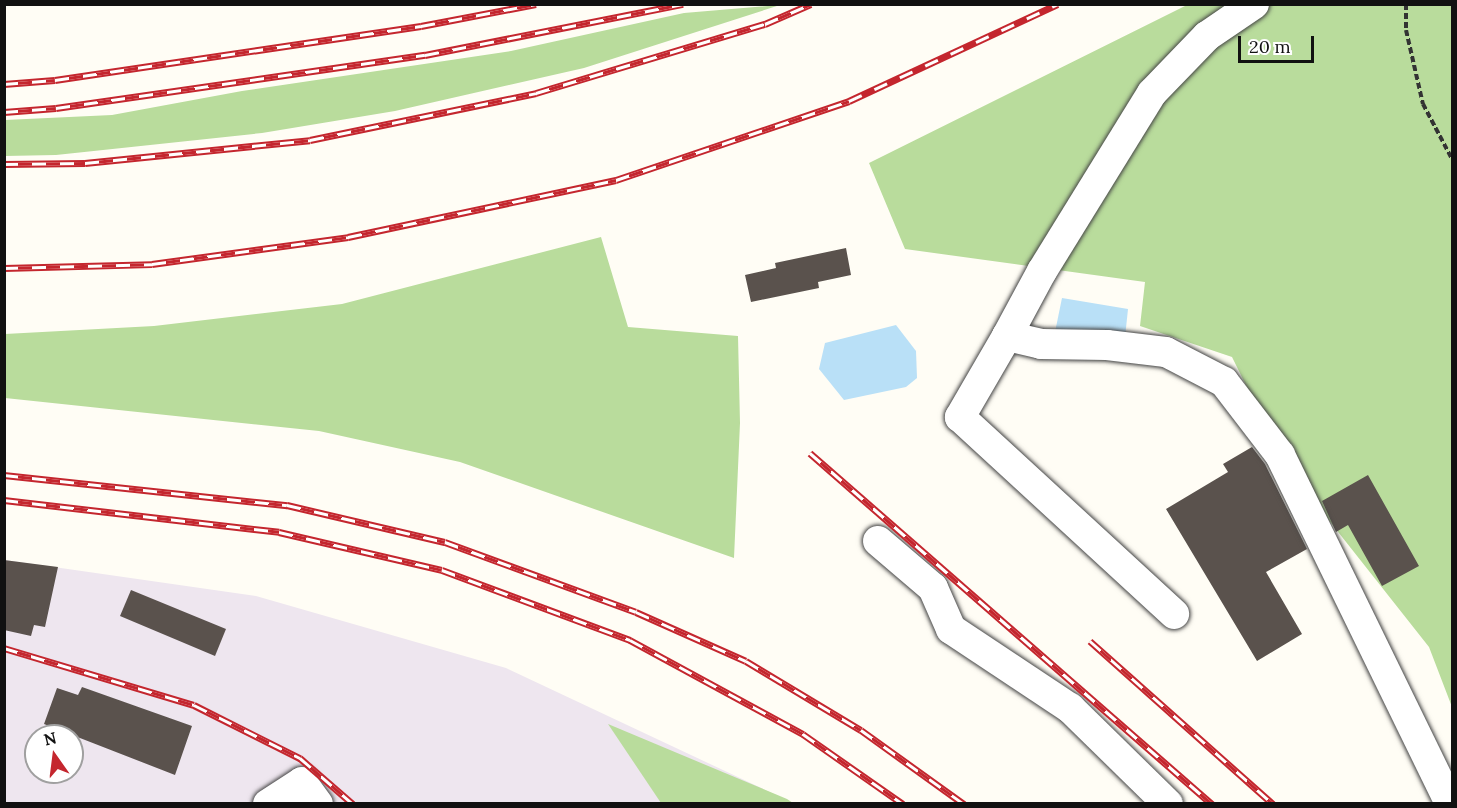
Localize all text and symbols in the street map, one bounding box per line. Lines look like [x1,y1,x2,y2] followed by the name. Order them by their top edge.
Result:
[1241,24,1318,62] scale bar
[1249,35,1291,58] text: 20 m
[24,724,84,784] north arrow
[42,727,59,750] text: N

